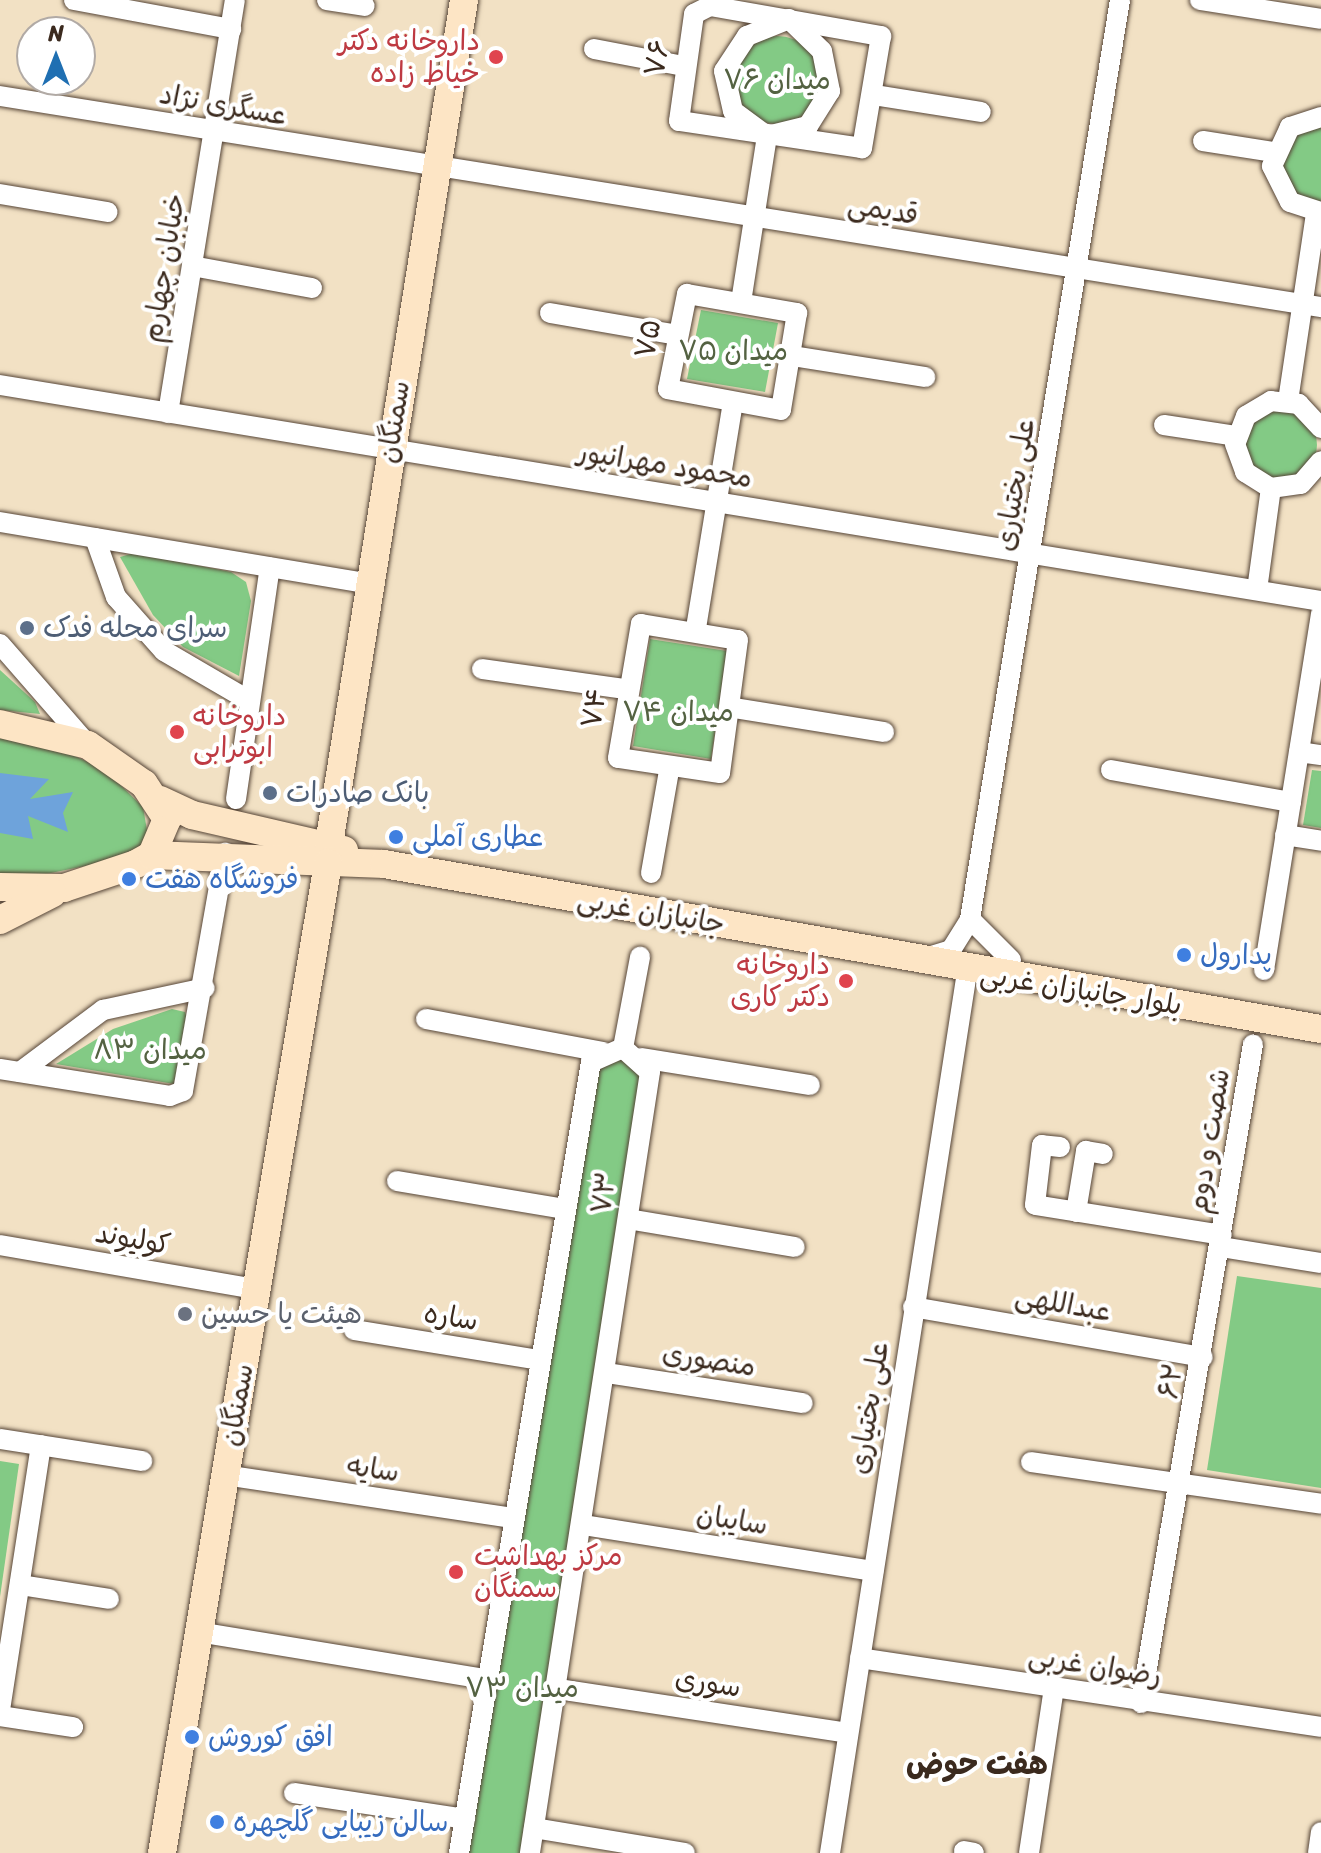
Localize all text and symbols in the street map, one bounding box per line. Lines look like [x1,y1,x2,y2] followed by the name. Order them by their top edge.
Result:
[48,14,64,53] text: N
[16,16,96,96] north arrow
[338,24,480,90] place label: داروخانه دکتر خیاط زاده
[637,37,677,79] street label: ۷۶
[487,48,505,66] marker: داروخانه دکتر خیاط زاده
[723,63,831,97] park label: میدان ۷۶
[157,77,289,133] street label: عسگری نژاد
[845,188,921,232] street label: قدیمی
[136,191,192,345] street label: خیابان چهارم
[628,317,668,361] street label: ۷۵
[678,334,788,368] park label: میدان ۷۵
[371,378,417,466] street label: سمنگان
[988,416,1042,554] street label: علی بختیاری
[575,435,755,495] street label: محمود مهرانپور
[43,611,227,645] place label: سرای محله فدک
[18,619,36,637] marker: سرای محله فدک
[574,685,614,731] street label: ۷۴
[622,695,734,729] park label: میدان ۷۴
[193,699,286,765] place label: داروخانه ابوترابی
[168,723,186,741] marker: داروخانه ابوترابی
[286,776,429,810] place label: بانک صادرات
[261,784,279,802] marker: بانک صادرات
[412,820,544,854] place label: عطاری آملی
[387,828,405,846] marker: عطاری آملی
[145,862,299,896] place label: فروشگاه هفت
[120,870,138,888] marker: فروشگاه هفت
[575,883,727,941] street label: جانبازان غربی
[1200,938,1272,972] place label: پدارول
[1175,946,1193,964] marker: پدارول
[730,948,830,1014] place label: داروخانه دکتر کاری
[978,957,1184,1023] street label: بلوار جانبازان غربی
[837,972,855,990] marker: داروخانه دکتر کاری
[93,1033,207,1067] park label: میدان ۸۳
[1181,1066,1237,1216] street label: شصت و دوم
[584,1170,624,1216] street label: ۷۳
[93,1216,173,1262] street label: کولیوند
[1012,1279,1114,1329] street label: عبداللهی
[422,1296,480,1338] street label: ساره
[201,1297,362,1331] place label: هیئت یا حسین
[176,1305,194,1323] marker: هیئت یا حسین
[660,1336,758,1384] street label: منصوری
[842,1339,896,1477] street label: علی بختیاری
[213,1361,261,1449] street label: سمنگان
[1152,1361,1190,1401] street label: ۶۲
[345,1449,401,1489] street label: سایه
[694,1498,770,1542] street label: سایبان
[474,1539,623,1605] place label: مرکز بهداشت سمنگان
[445,1561,467,1583] marker: مرکز بهداشت سمنگان
[1026,1639,1164,1693] street label: رضوان غربی
[673,1661,743,1705] street label: سوری
[465,1671,579,1705] park label: میدان ۷۳
[208,1720,333,1754] place label: افق کوروش
[183,1728,201,1746] marker: افق کوروش
[906,1746,1048,1782] district label: هفت حوض
[233,1805,448,1839] place label: سالن زیبایی گلچهره
[208,1813,226,1831] marker: سالن زیبایی گلچهره

